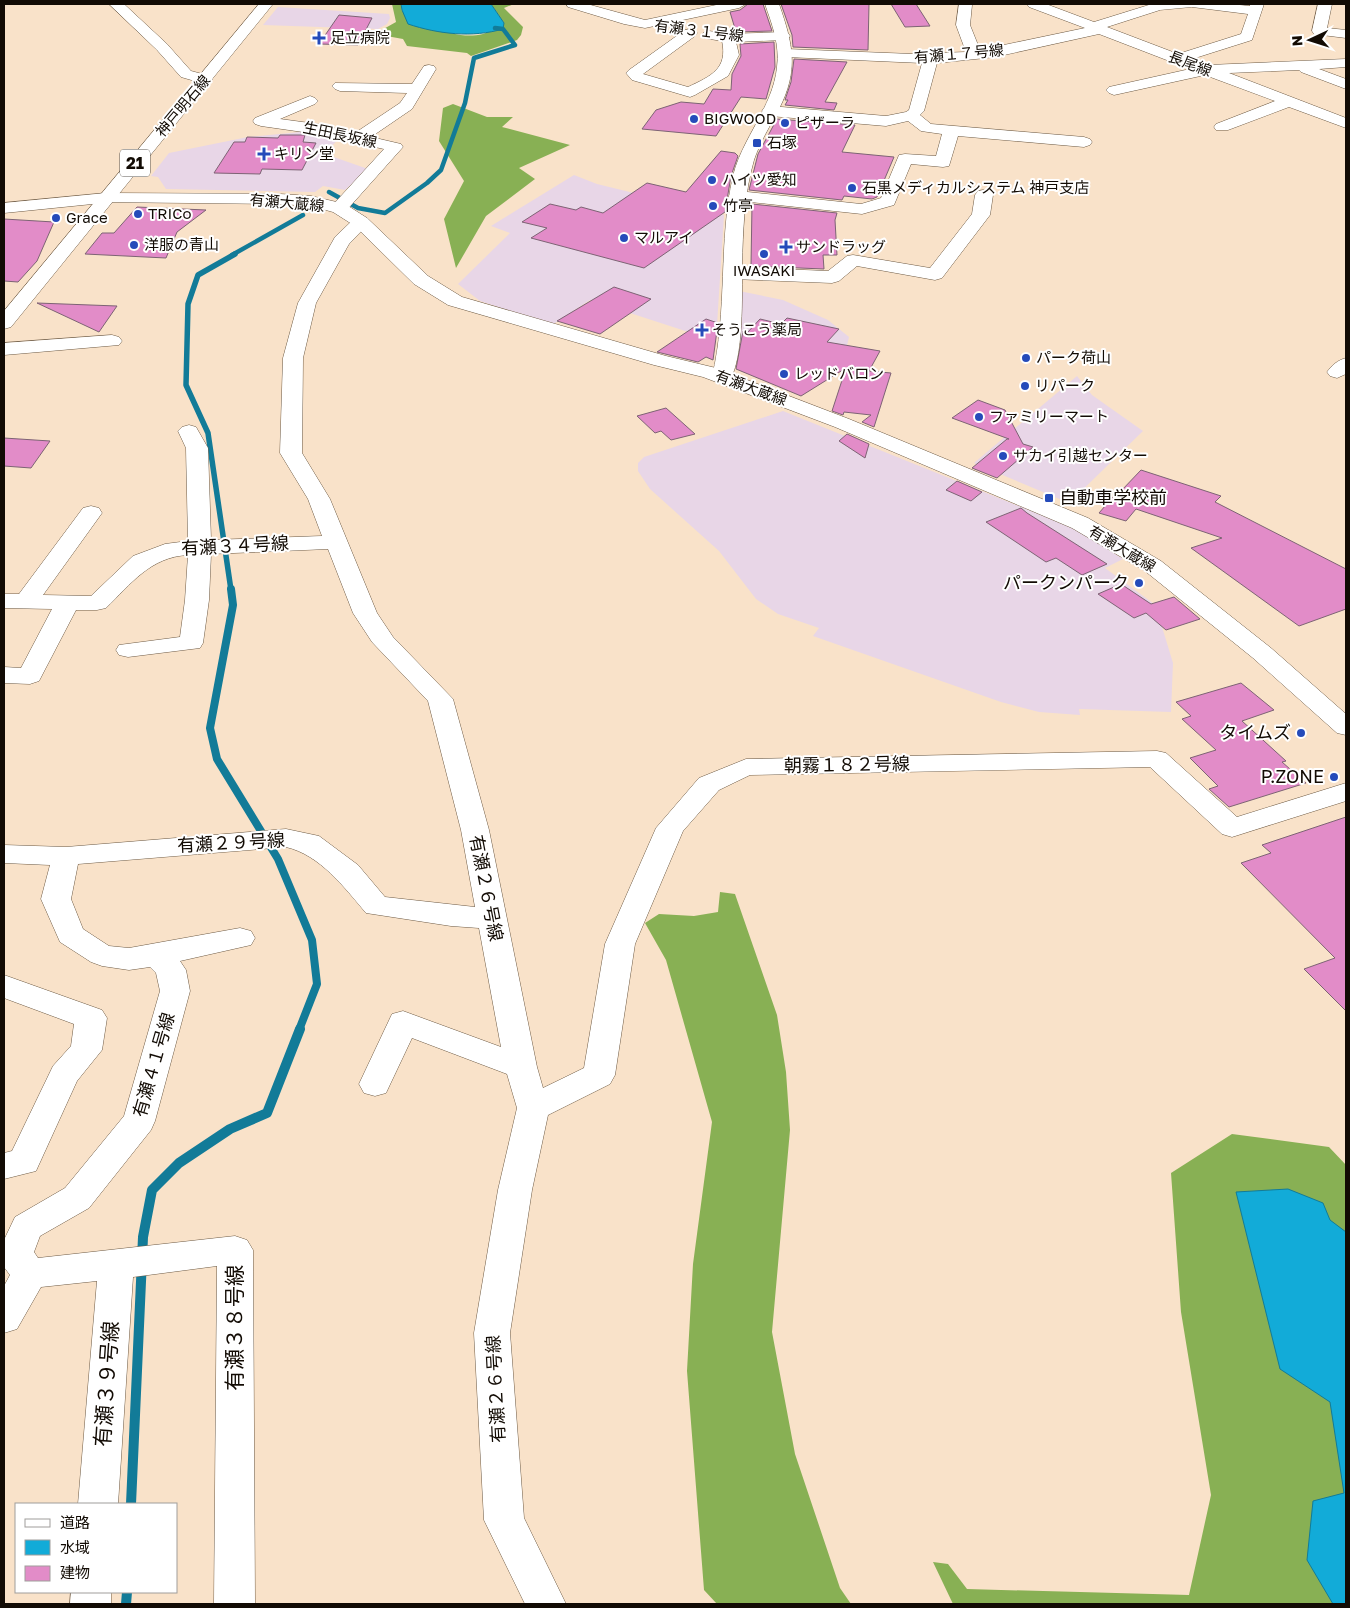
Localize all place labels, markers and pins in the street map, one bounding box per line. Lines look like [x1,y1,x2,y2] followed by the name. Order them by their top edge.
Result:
[330,28,390,46] place label: 足立病院
[312,31,326,45] marker: 足立病院
[704,109,776,127] place label: BIGWOOD
[688,113,700,125] marker: BIGWOOD
[795,113,855,131] place label: ピザーラ
[779,117,791,129] marker: ピザーラ
[767,133,797,151] place label: 石塚
[751,137,763,149] marker: 石塚
[274,144,334,162] place label: キリン堂
[258,148,270,160] marker: キリン堂
[722,170,797,188] place label: ハイツ愛知
[706,174,718,186] marker: ハイツ愛知
[862,178,1089,196] place label: 石黒メディカルシステム 神戸支店
[846,182,858,194] marker: 石黒メディカルシステム 神戸支店
[723,196,753,214] place label: 竹亭
[707,200,719,212] marker: 竹亭
[148,204,191,222] place label: TRICo
[66,208,108,226] place label: Grace
[132,208,144,220] marker: TRICo
[50,212,62,224] marker: Grace
[634,228,693,246] place label: マルアイ
[618,232,630,244] marker: マルアイ
[144,235,219,253] place label: 洋服の青山
[796,237,886,255] place label: サンドラッグ
[128,239,140,251] marker: 洋服の青山
[780,241,792,253] marker: サンドラッグ
[758,248,770,260] marker: IWASAKI
[733,261,795,279] place label: IWASAKI
[712,320,802,338] place label: そうこう薬局
[696,324,708,336] marker: そうこう薬局
[1036,348,1111,366] place label: パーク荷山
[1020,352,1032,364] marker: パーク荷山
[794,364,884,382] place label: レッドバロン
[778,368,790,380] marker: レッドバロン
[1035,376,1095,394] place label: リパーク
[1019,380,1031,392] marker: リパーク
[989,407,1109,425] place label: ファミリーマート
[973,411,985,423] marker: ファミリーマート
[1013,446,1148,464] place label: サカイ引越センター
[997,450,1009,462] marker: サカイ引越センター
[1059,486,1167,508] place label: 自動車学校前
[1043,492,1055,504] marker: 自動車学校前
[1003,571,1129,593] place label: パークンパーク
[1133,577,1145,589] marker: パークンパーク
[1219,721,1291,743] place label: タイムズ
[1295,727,1307,739] marker: タイムズ
[1261,765,1324,787] place label: P.ZONE
[1328,771,1340,783] marker: P.ZONE

